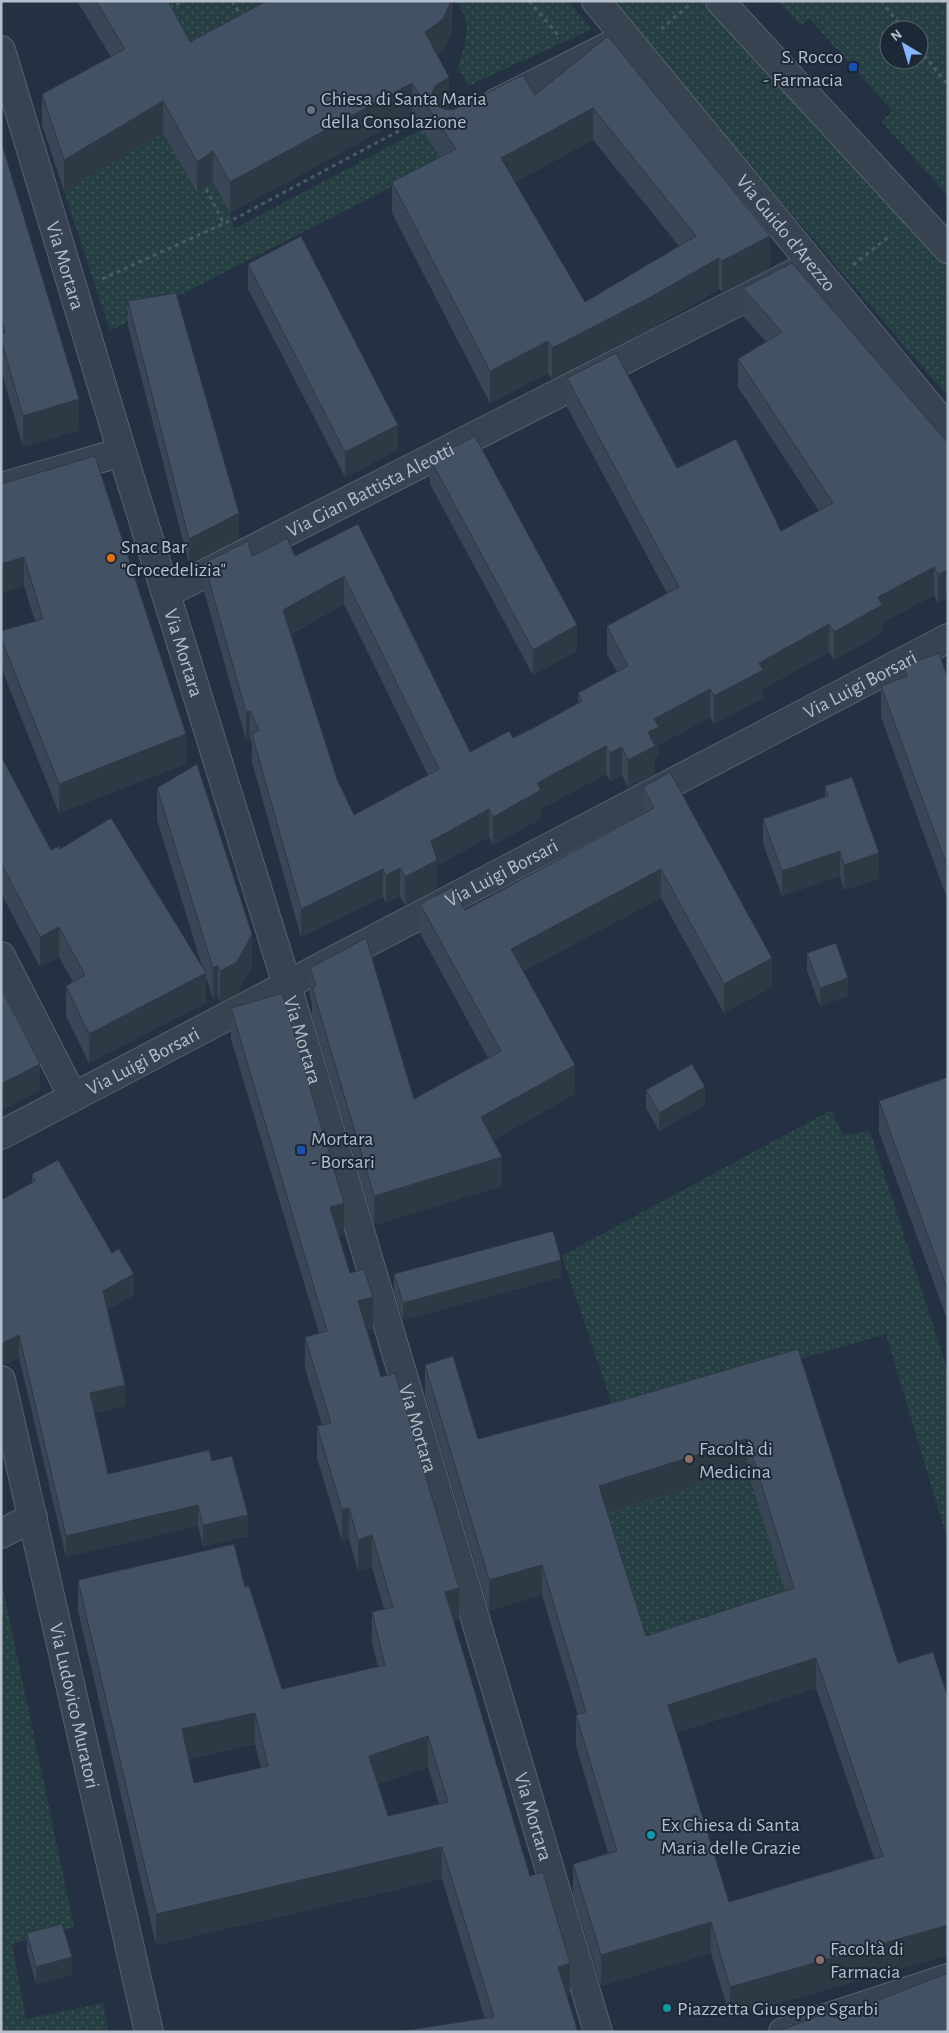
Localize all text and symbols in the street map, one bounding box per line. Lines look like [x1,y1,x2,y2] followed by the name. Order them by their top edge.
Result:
[879,20,929,70] north arrow
[888,27,905,44] text: N
[763,47,843,90] place label: S. Rocco - Farmacia
[847,61,859,73] marker: S. Rocco - Farmacia
[321,89,487,132] place label: Chiesa di Santa Maria della Consolazione
[305,104,317,116] marker: Chiesa di Santa Maria della Consolazione
[732,171,839,295] street label: Via Guido d'Arezzo
[42,219,88,312] street label: Via Mortara
[283,439,458,541] street label: Via Gian Battista Aleotti
[121,537,226,580] place label: Snac Bar "Crocedelizia"
[105,552,117,564] marker: Snac Bar "Crocedelizia"
[160,607,206,700] street label: Via Mortara
[801,647,920,723] street label: Via Luigi Borsari
[442,836,561,911] street label: Via Luigi Borsari
[280,994,325,1087] street label: Via Mortara
[83,1024,203,1099] street label: Via Luigi Borsari
[311,1129,375,1172] place label: Mortara - Borsari
[295,1144,307,1156] marker: Mortara - Borsari
[395,1382,440,1475] street label: Via Mortara
[699,1439,773,1482] place label: Facoltà di Medicina
[683,1453,695,1465] marker: Facoltà di Medicina
[45,1621,102,1791] street label: Via Ludovico Muratori
[510,1770,556,1863] street label: Via Mortara
[661,1815,801,1858] place label: Ex Chiesa di Santa Maria delle Grazie
[645,1829,657,1841] marker: Ex Chiesa di Santa Maria delle Grazie
[830,1939,904,1982] place label: Facoltà di Farmacia
[814,1954,826,1966] marker: Facoltà di Farmacia
[677,1999,878,2019] place label: Piazzetta Giuseppe Sgarbi
[661,2002,673,2014] marker: Piazzetta Giuseppe Sgarbi

